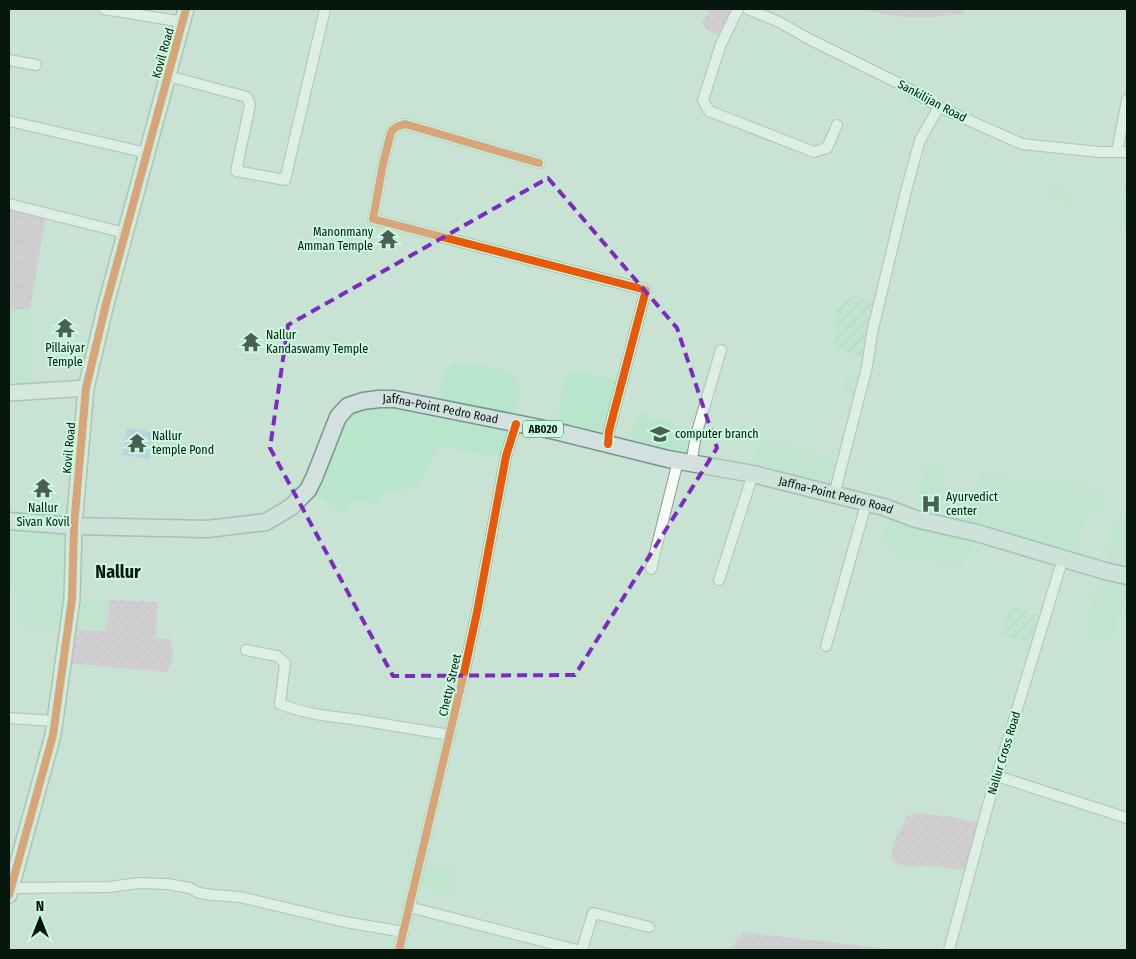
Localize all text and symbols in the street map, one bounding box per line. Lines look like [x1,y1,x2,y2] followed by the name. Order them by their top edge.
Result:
[149,26,177,80] street label: Kovil Road
[895,77,969,125] street label: Sankilijan Road
[298,225,374,253] place label: Manonmany Amman Temple
[377,228,399,250] temple icon: Manonmany Amman Temple
[54,317,76,339] temple icon: Pillaiyar Temple
[266,328,368,356] place label: Nallur Kandaswamy Temple
[240,331,262,353] temple icon: Nallur Kandaswamy Temple
[45,341,86,369] place label: Pillaiyar Temple
[383,392,500,427] street label: Jaffna-Point Pedro Road
[523,420,563,438] road number: AB020
[60,422,78,474] street label: Kovil Road
[649,423,671,445] school or university icon: computer branch
[675,427,759,441] place label: computer branch
[152,429,214,457] place label: Nallur temple Pond
[126,432,148,454] temple icon: Nallur temple Pond
[777,474,895,517] street label: Jaffna-Point Pedro Road
[32,477,54,499] temple icon: Nallur Sivan Kovil
[946,490,998,518] place label: Ayurvedict center
[920,493,942,515] hospital icon: Ayurvedict center
[16,501,70,529] place label: Nallur Sivan Kovil
[95,561,141,583] district label: Nallur
[436,652,464,718] street label: Chetty Street
[985,710,1023,796] street label: Nallur Cross Road
[15,894,65,944] north arrow
[36,898,44,915] text: N

